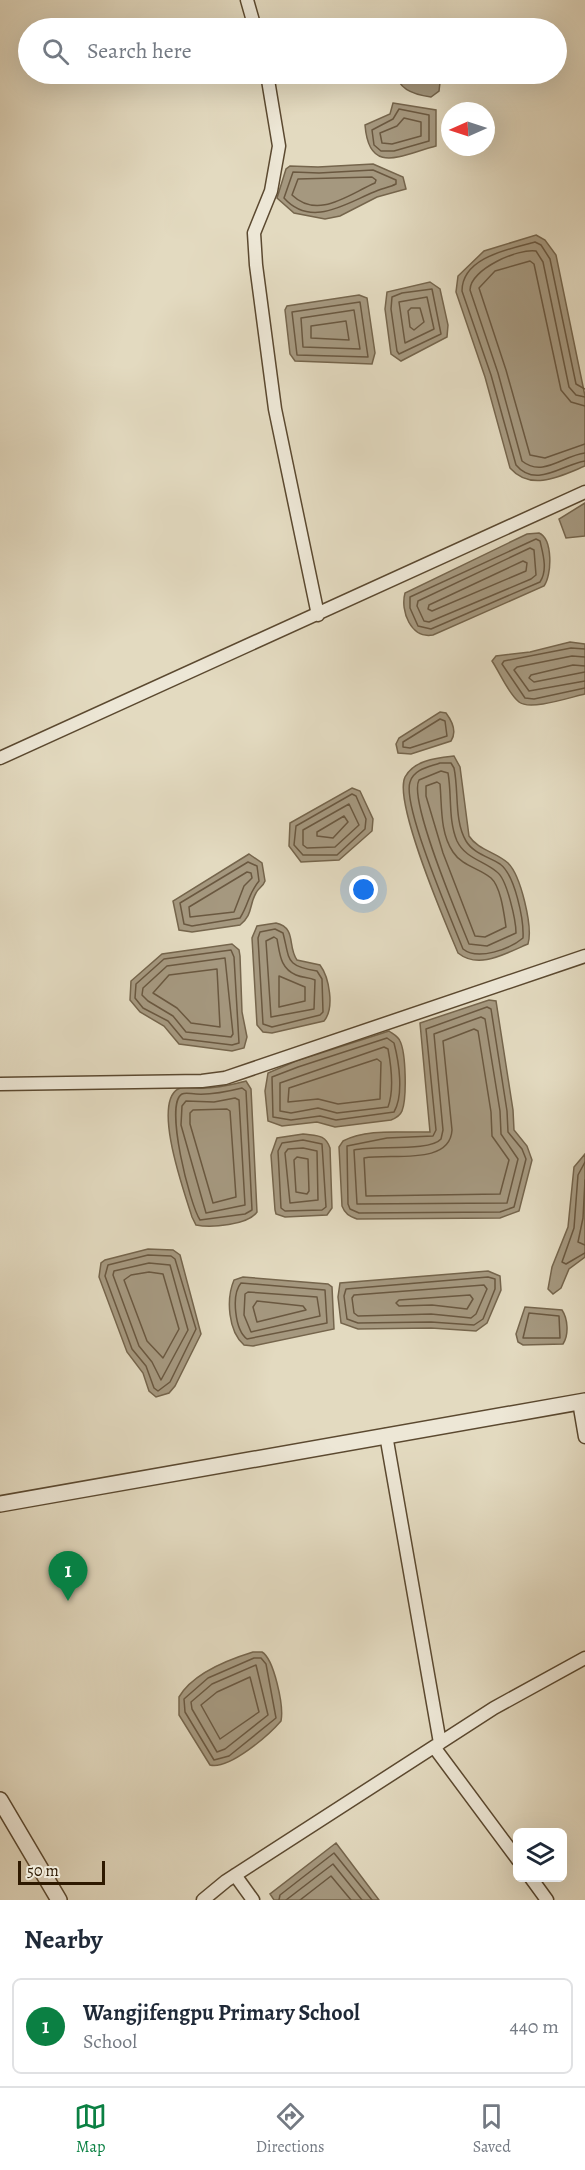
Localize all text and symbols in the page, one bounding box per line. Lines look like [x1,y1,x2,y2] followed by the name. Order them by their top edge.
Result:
[18,18,567,84] search box
[39,35,72,68] icon: search
[87,36,192,66] text: Search here
[441,102,495,156] north arrow
[349,875,378,904] your location
[48,1552,88,1601] pin: 1
[513,1828,567,1882] map controls
[513,1828,567,1882] button: layers
[18,1858,105,1886] scale bar
[27,1860,59,1882] text: 50 m
[24,1922,103,1957] text: Nearby
[83,1998,360,2028] text: Wangjifengpu Primary School
[42,2013,49,2040] text: 1
[510,2013,559,2040] text: 440 m
[83,2028,137,2055] text: School
[74,2100,107,2158] tab: Map
[256,2100,324,2158] tab: Directions
[473,2100,511,2158] tab: Saved

